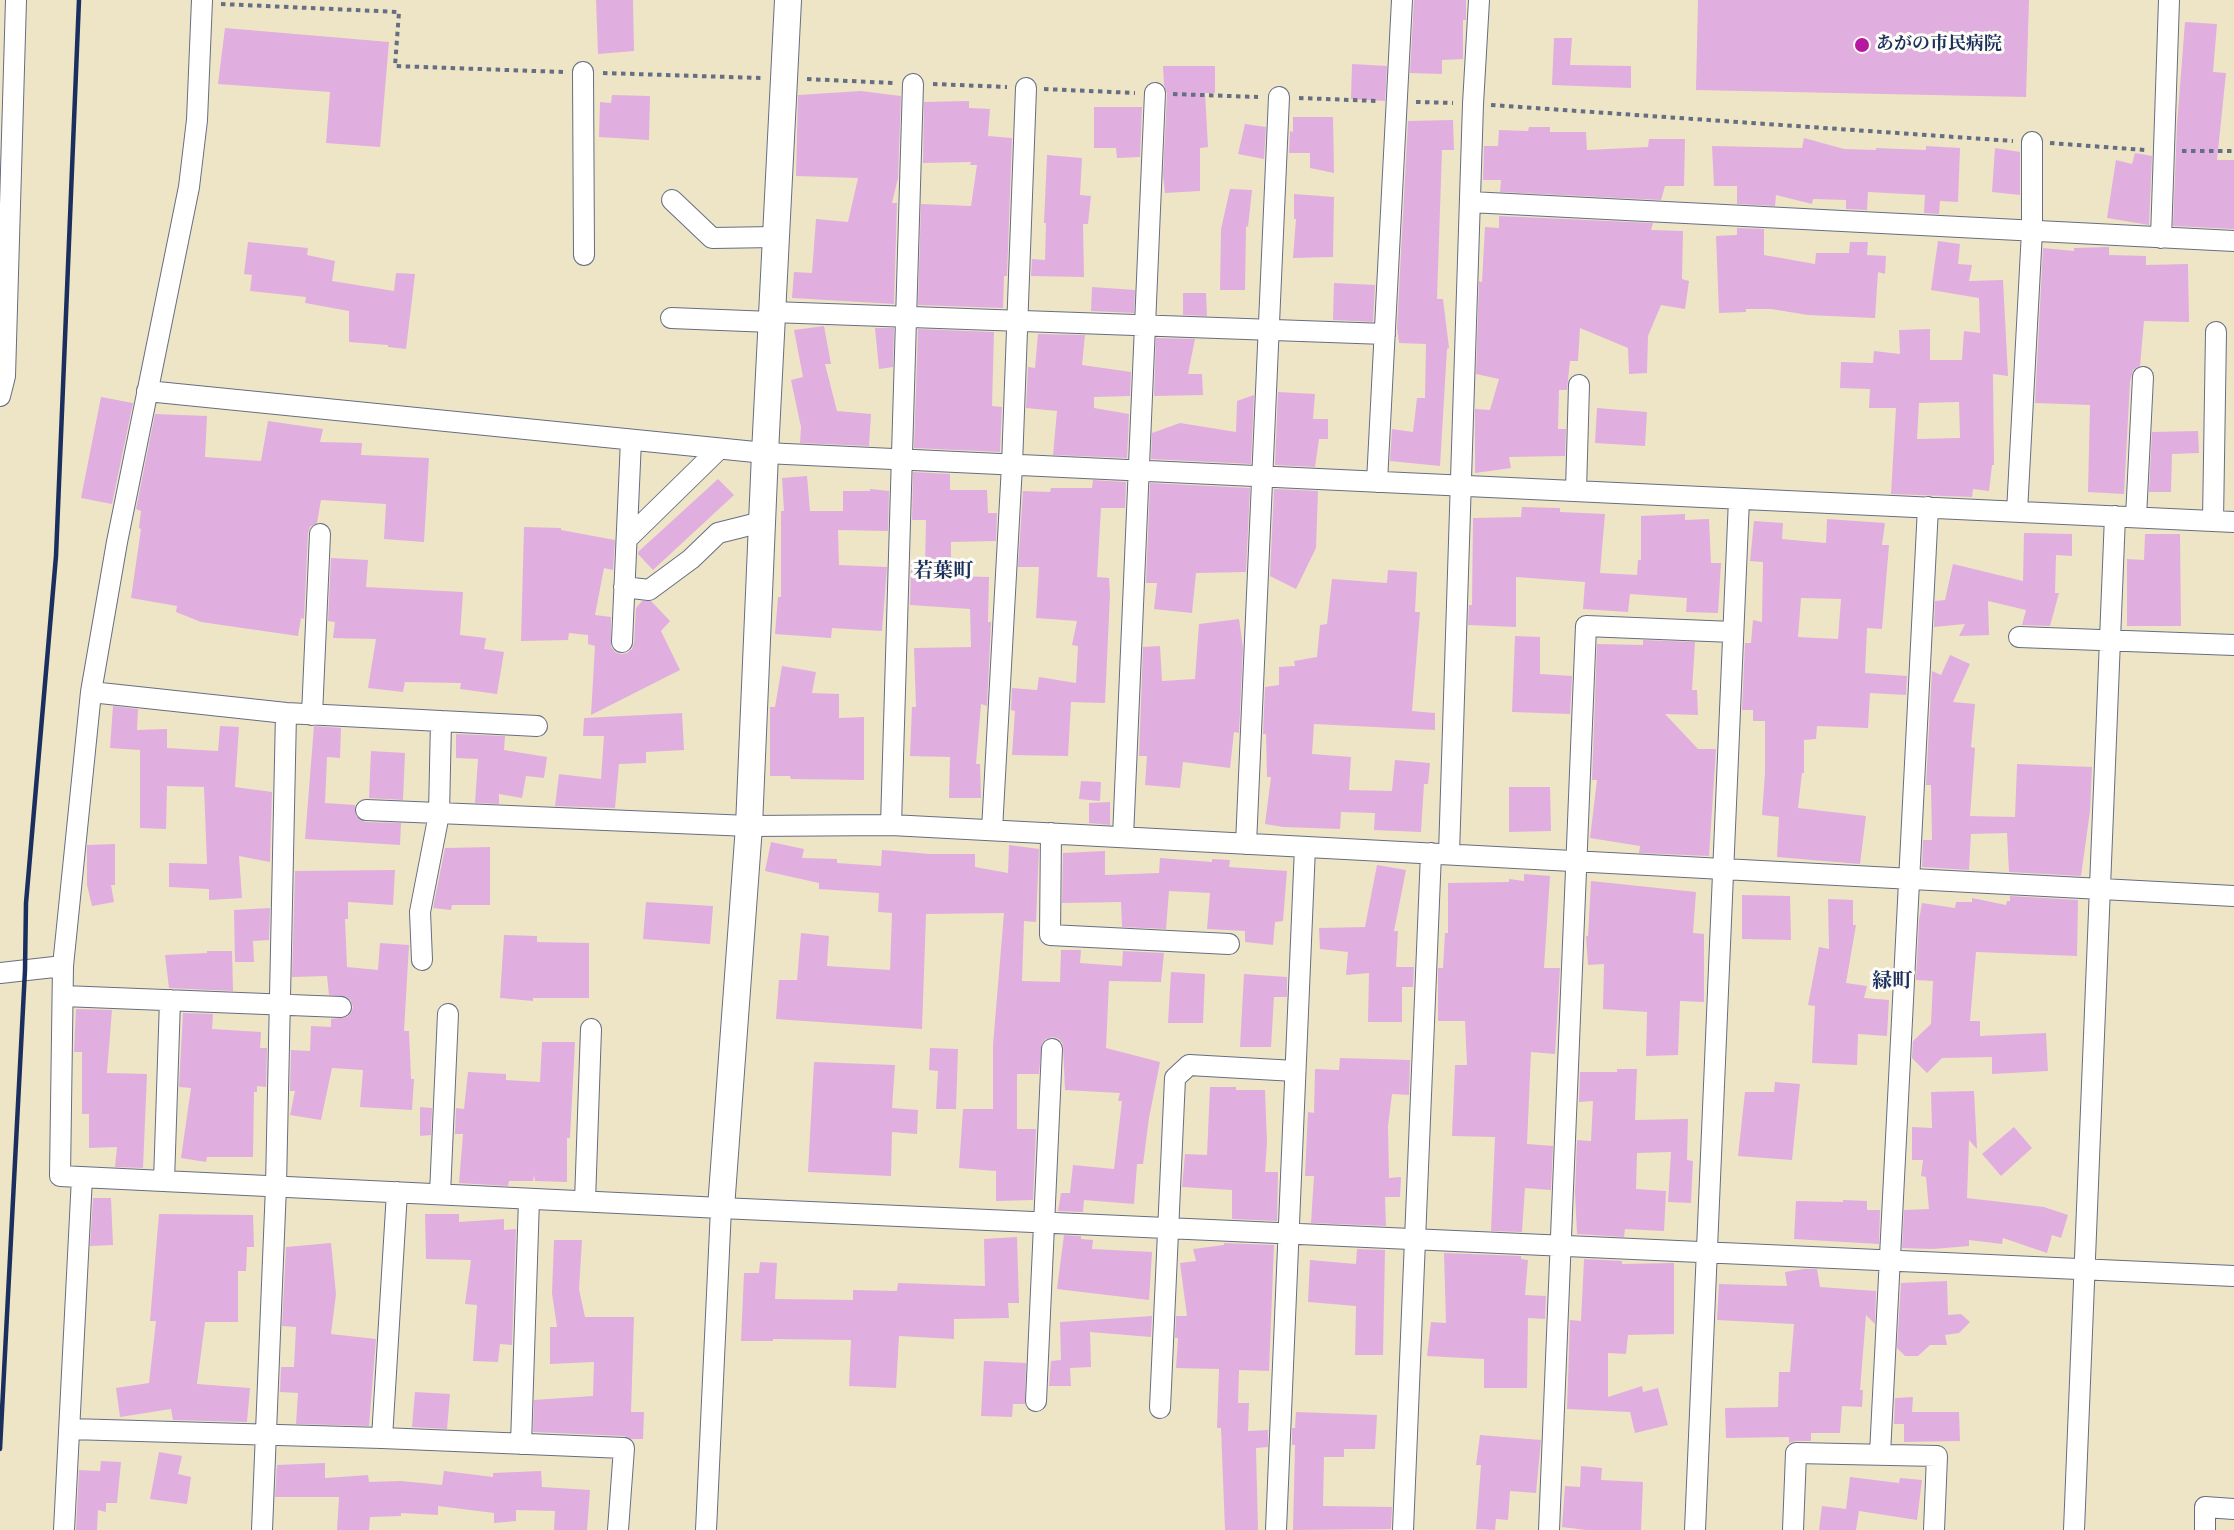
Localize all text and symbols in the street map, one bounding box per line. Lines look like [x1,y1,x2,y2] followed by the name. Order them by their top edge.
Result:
[1876,34,2002,56] place label: あがの市民病院
[1853,36,1871,54] marker: あがの市民病院
[913,560,973,584] district label: 若葉町
[1872,970,1912,994] district label: 緑町

